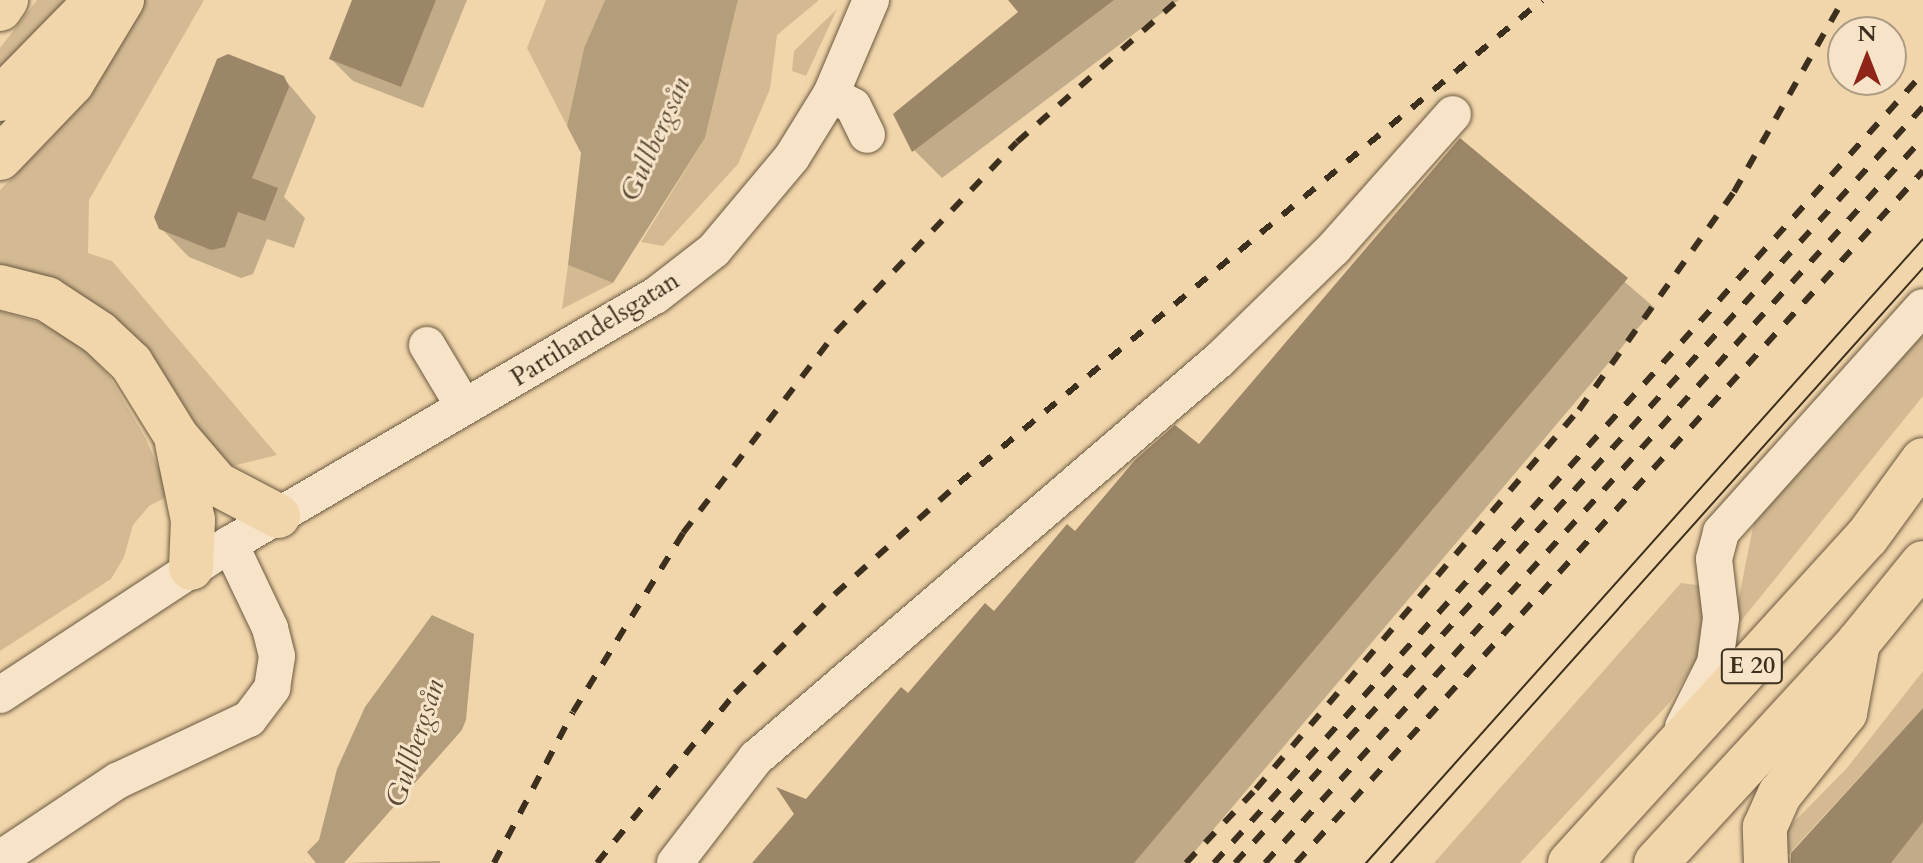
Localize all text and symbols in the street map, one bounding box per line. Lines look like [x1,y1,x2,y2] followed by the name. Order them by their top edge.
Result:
[1827,16,1907,96] north arrow
[1857,19,1877,49] text: N
[613,72,697,206] water label: Gullbergsån
[505,265,685,393] street label: Partihandelsgatan
[1720,646,1784,686] road number: E 20
[379,675,451,811] water label: Gullbergsån

